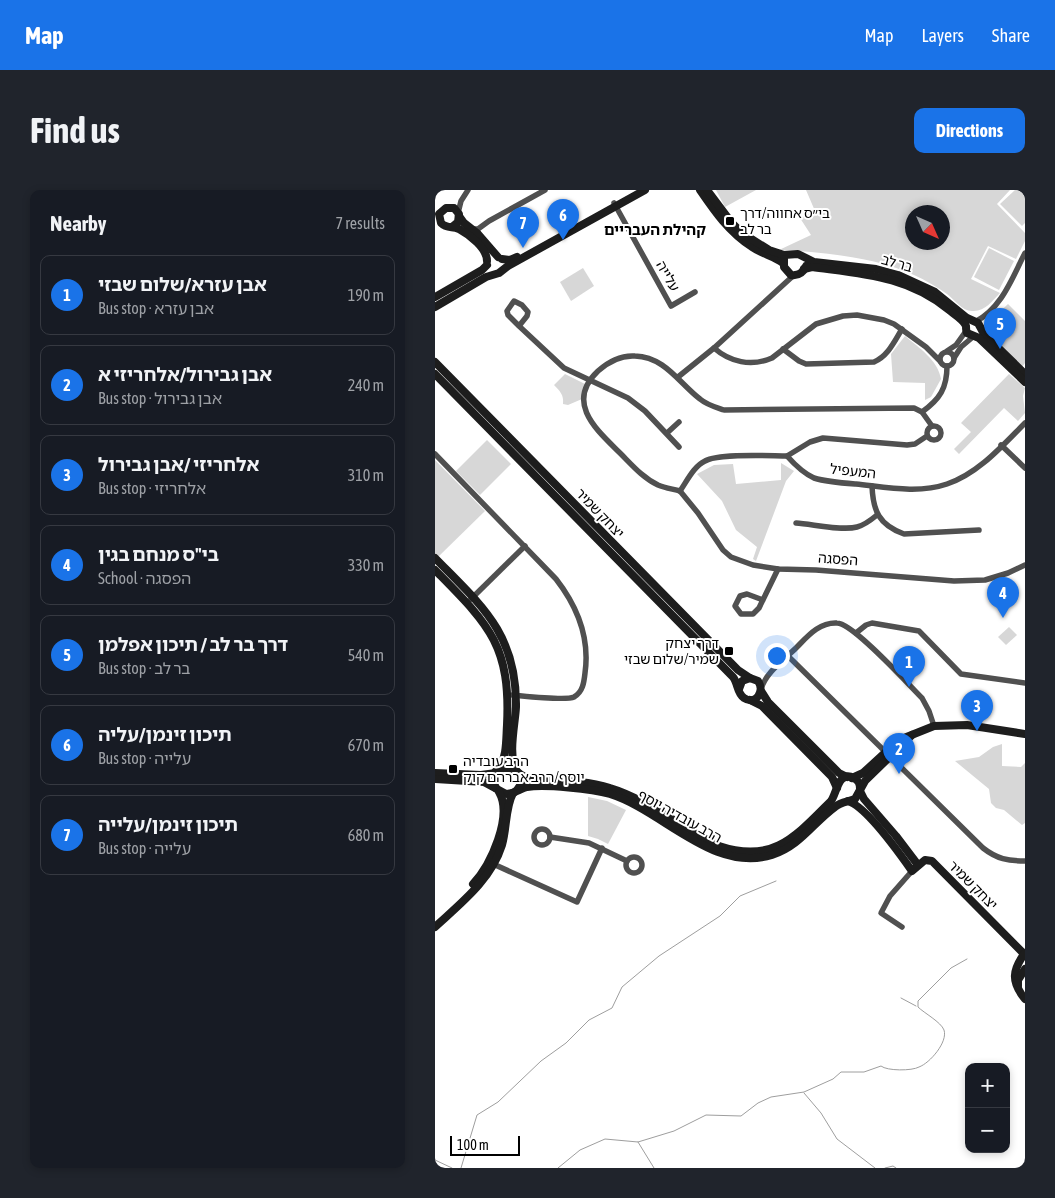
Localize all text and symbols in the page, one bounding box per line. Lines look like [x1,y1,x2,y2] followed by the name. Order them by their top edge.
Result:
[25,22,64,49] text: Map
[864,25,893,46] text: Map
[921,25,964,46] text: Layers
[992,25,1030,46] text: Share
[914,108,1025,153] button: Directions
[30,110,120,150] text: Find us
[547,199,579,240] pin: 6
[740,205,830,237] place label: בי״ס אחווה/דרך בר לב
[905,205,950,250] north arrow
[507,207,539,248] pin: 7
[50,211,106,235] text: Nearby
[335,214,385,232] text: 7 results
[724,215,736,227] marker: בי״ס אחווה/דרך בר לב
[604,221,706,238] district label: קהילת העבריים
[880,251,914,275] street label: בר לב
[653,258,683,294] street label: עלייה
[98,273,267,295] text: אבן עזרא/שלום שבזי
[63,286,71,304] text: 1
[348,286,384,304] text: 190 m
[98,299,214,317] text: Bus stop · אבן עזרא
[984,308,1016,349] pin: 5
[98,363,272,385] text: אבן גבירול/אלחריזי א
[63,376,71,394] text: 2
[348,376,384,394] text: 240 m
[98,389,222,407] text: Bus stop · אבן גבירול
[98,453,259,475] text: אלחריזי /אבן גבירול
[829,461,877,481] street label: המעפיל
[63,466,71,484] text: 3
[348,466,384,484] text: 310 m
[98,479,206,497] text: Bus stop · אלחריזי
[573,485,627,541] street label: יצחק שמיר
[98,543,219,565] text: בי"ס מנחם בגין
[817,550,859,568] street label: הפסגה
[63,556,71,574] text: 4
[348,556,384,574] text: 330 m
[98,569,191,587] text: School · הפסגה
[987,577,1019,618] pin: 4
[98,633,288,655] text: דרך בר לב / תיכון אפלמן
[624,635,719,667] place label: דרך יצחק שמיר/שלום שבזי
[764,643,790,669] your location
[723,645,735,657] marker: דרך יצחק שמיר/שלום שבזי
[63,646,71,664] text: 5
[348,646,384,664] text: 540 m
[893,646,925,687] pin: 1
[98,659,190,677] text: Bus stop · בר לב
[961,690,993,731] pin: 3
[98,723,232,745] text: תיכון זינמן/עליה
[883,733,915,774] pin: 2
[63,736,71,754] text: 6
[348,736,384,754] text: 670 m
[98,749,191,767] text: Bus stop · עלייה
[463,753,585,785] place label: הרב עובדיה יוסף/הרב אברהם קוק
[447,763,459,775] marker: הרב עובדיה יוסף/הרב אברהם קוק
[635,786,725,846] street label: הרב עובדיה יוסף
[98,813,238,835] text: תיכון זינמן/עלייה
[63,826,71,844] text: 7
[348,826,384,844] text: 680 m
[98,839,191,857] text: Bus stop · עלייה
[945,857,1001,913] street label: יצחק שמיר
[965,1063,1010,1153] map controls
[965,1063,1010,1108] button: +
[965,1108,1010,1153] button: −
[450,1133,520,1156] scale bar
[457,1137,489,1153] text: 100 m

